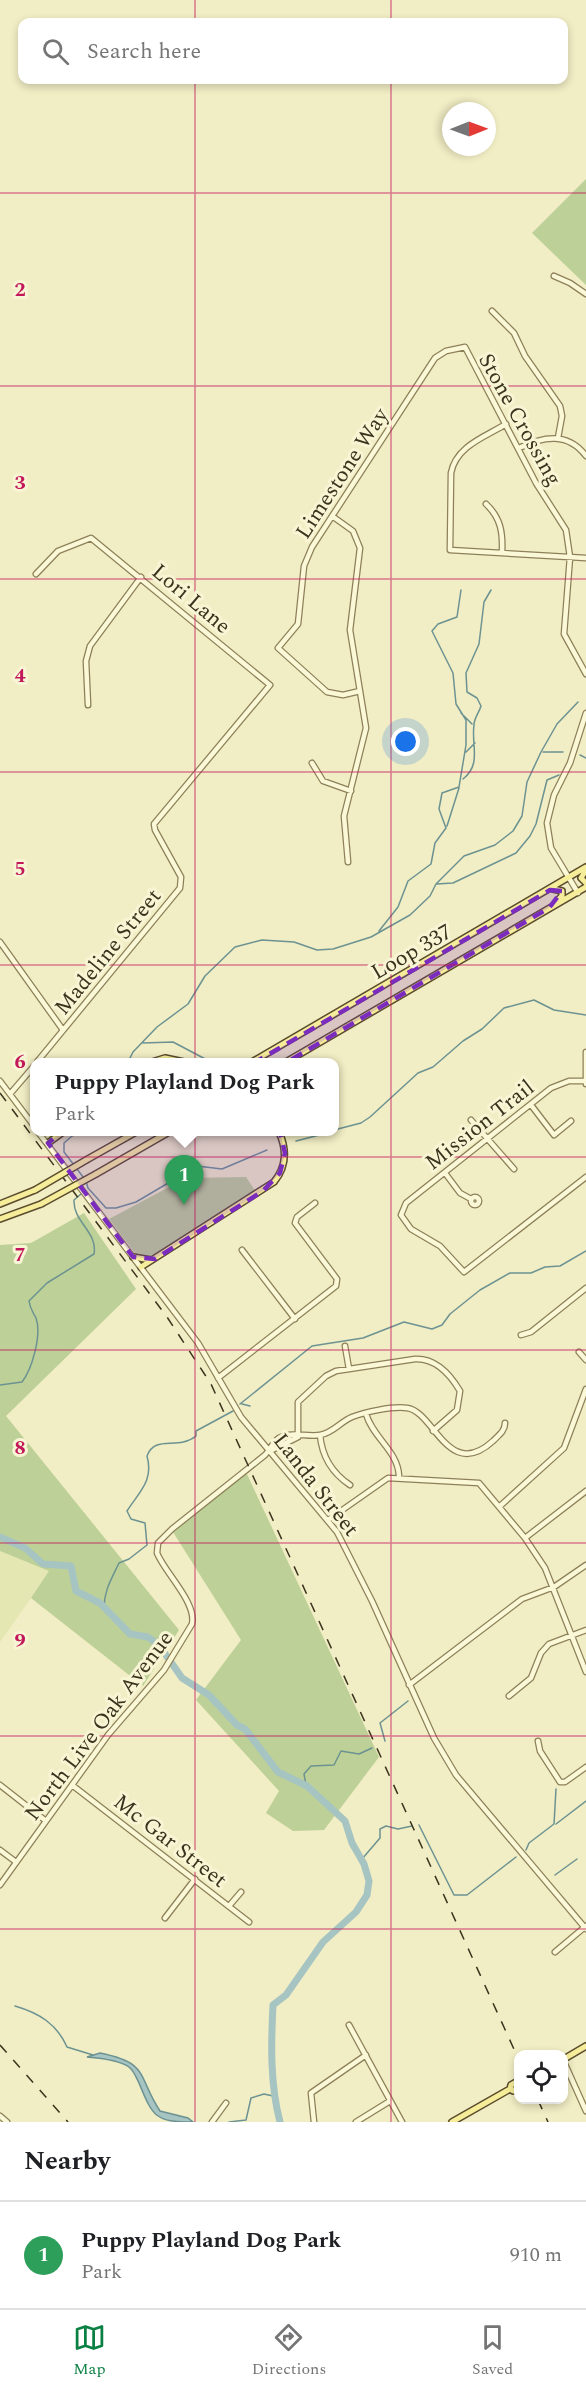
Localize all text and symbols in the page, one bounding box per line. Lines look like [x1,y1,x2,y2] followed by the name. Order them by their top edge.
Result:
[18,18,568,84] search box
[39,35,72,68] icon: search
[87,35,201,68] text: Search here
[442,102,496,156] north arrow
[14,275,26,305] text: 2
[470,347,570,492] street label: Stone Crossing
[287,400,398,546] street label: Limestone Way
[14,468,26,498] text: 3
[144,556,238,642] street label: Lori Lane
[14,661,26,691] text: 4
[391,727,420,756] your location
[14,854,26,884] text: 5
[47,881,170,1022] street label: Madeline Street
[365,916,458,989] street label: Loop 337
[14,1047,26,1077] text: 6
[30,1058,339,1136] popup
[54,1066,315,1099] text: Puppy Playland Dog Park
[418,1072,542,1179] street label: Mission Trail
[54,1099,96,1129] text: Park
[164,1156,204,1205] pin: 1
[14,1240,26,1270] text: 7
[265,1426,367,1544] street label: Landa Street
[14,1433,26,1463] text: 8
[17,1624,182,1828] street label: North Live Oak Avenue
[14,1626,26,1656] text: 9
[106,1786,234,1896] street label: Mc Gar Street
[514,2050,568,2104] map controls
[514,2050,568,2104] button: locate
[24,2141,110,2181] text: Nearby
[81,2224,341,2257] text: Puppy Playland Dog Park
[38,2240,49,2270] text: 1
[510,2240,562,2270] text: 910 m
[81,2257,122,2287] text: Park
[73,2321,106,2381] tab: Map
[252,2321,326,2381] tab: Directions
[472,2321,513,2381] tab: Saved

